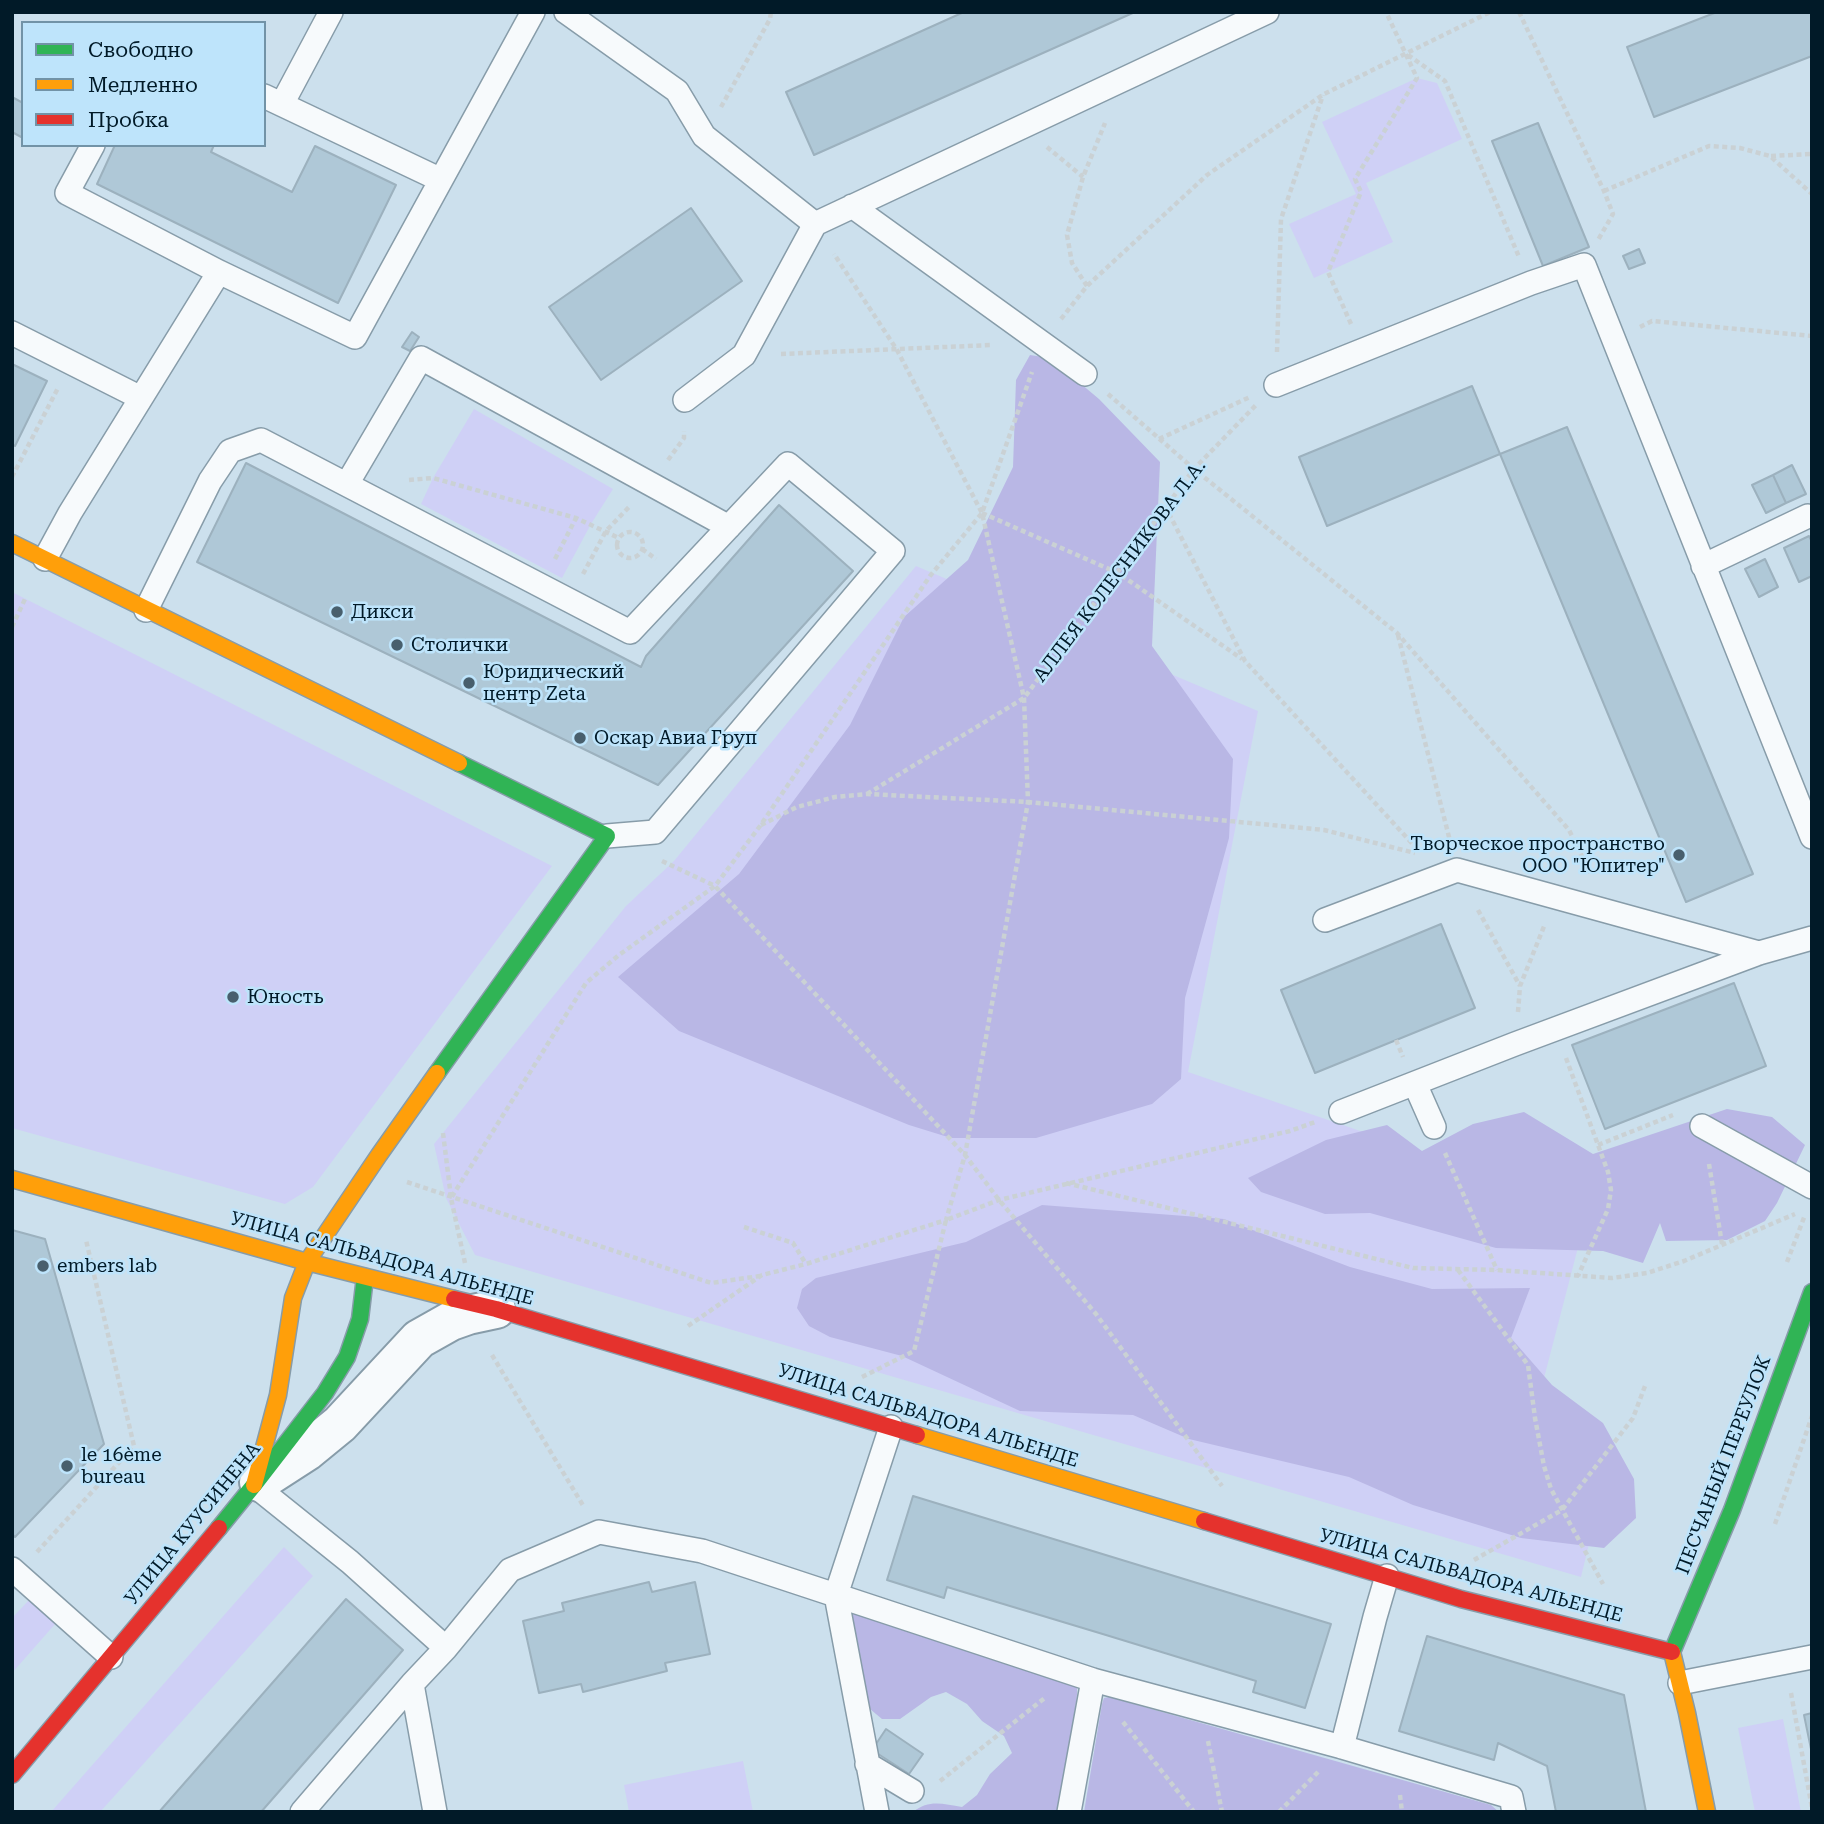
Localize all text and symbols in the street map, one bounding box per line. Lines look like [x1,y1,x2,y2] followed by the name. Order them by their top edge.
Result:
[21,21,266,147] legend
[88,38,194,62] text: Свободно
[88,73,198,97] text: Медленно
[88,108,169,132] text: Пробка
[1029,455,1211,687] street label: АЛЛЕЯ КОЛЕСНИКОВА Л.А.
[351,601,414,623] place label: Дикси
[329,604,345,620] marker: Дикси
[411,634,508,656] place label: Столички
[389,637,405,653] marker: Столички
[483,661,624,705] place label: Юридический центр Zeta
[461,675,477,691] marker: Юридический центр Zeta
[594,727,757,749] place label: Оскар Авиа Груп
[572,730,588,746] marker: Оскар Авиа Груп
[1410,833,1665,877] place label: Творческое пространство ООО "Юпитер"
[1671,847,1687,863] marker: Творческое пространство ООО "Юпитер"
[247,986,323,1008] place label: Юность
[225,989,241,1005] marker: Юность
[228,1207,536,1311] street label: УЛИЦА САЛЬВАДОРА АЛЬЕНДЕ
[57,1255,157,1277] place label: embers lab
[35,1258,51,1274] marker: embers lab
[1672,1353,1776,1577] street label: ПЕСЧАНЫЙ ПЕРЕУЛОК
[775,1359,1081,1473] street label: УЛИЦА САЛЬВАДОРА АЛЬЕНДЕ
[120,1438,266,1610] street label: УЛИЦА КУУСИНЕНА
[81,1444,162,1488] place label: le 16ème bureau
[59,1458,75,1474] marker: le 16ème bureau
[1317,1524,1625,1628] street label: УЛИЦА САЛЬВАДОРА АЛЬЕНДЕ

